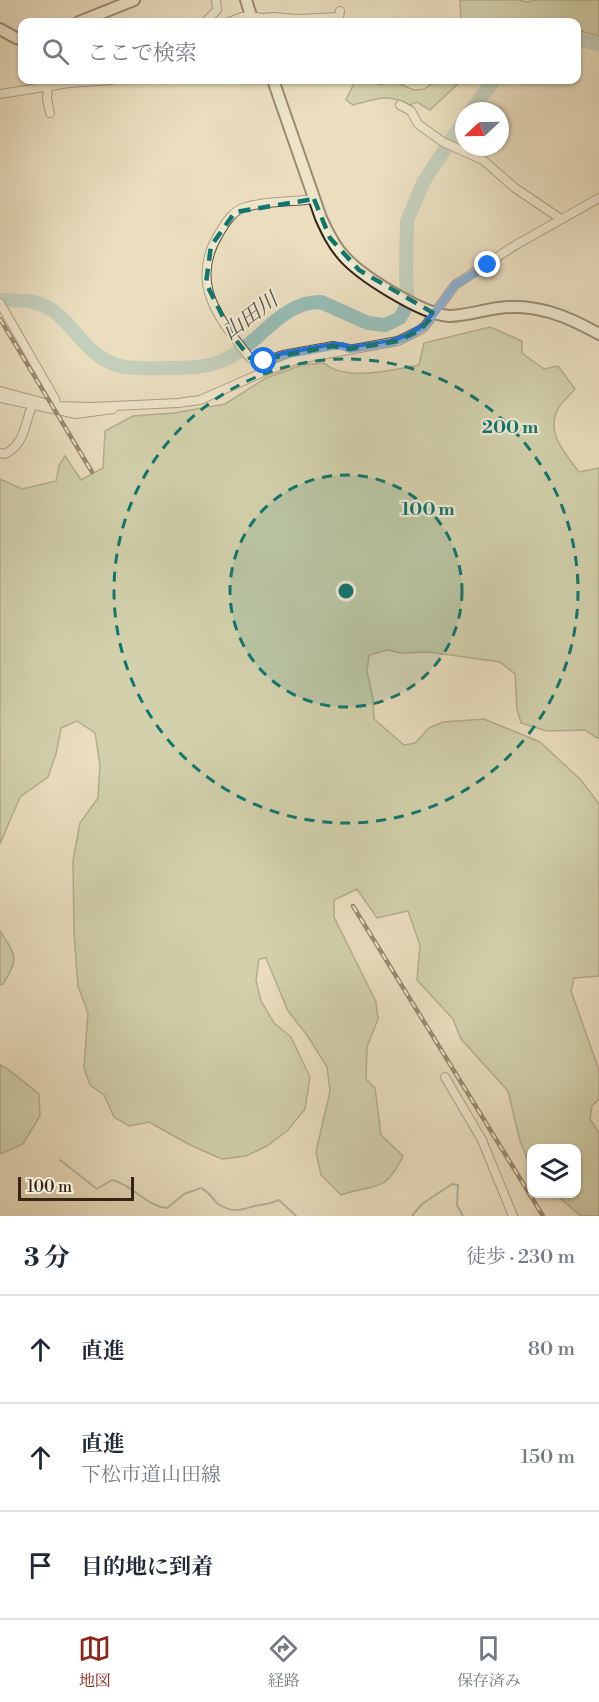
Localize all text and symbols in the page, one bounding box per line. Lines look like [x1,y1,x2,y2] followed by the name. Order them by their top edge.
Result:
[18,18,581,84] search box
[39,35,72,68] icon: search
[87,40,197,67] text: ここで検索
[455,102,509,156] north arrow
[474,251,500,277] route end
[218,286,285,346] water label: 山田川
[250,347,276,373] route start
[482,416,539,439] text: 200 m
[401,498,455,521] text: 100 m
[336,581,356,601] centre of rings
[527,1144,581,1198] map controls
[527,1144,581,1198] button: layers
[18,1174,134,1202] scale bar
[27,1177,72,1197] text: 100 m
[24,1242,70,1274] text: 3 分
[466,1245,575,1270] text: 徒歩 · 230 m
[24,1333,57,1366] icon: ahead
[528,1337,575,1362] text: 80 m
[81,1338,125,1365] text: 直進
[81,1431,125,1458] text: 直進
[24,1441,57,1474] icon: ahead
[520,1445,575,1470] text: 150 m
[81,1463,221,1488] text: 下松市道山田線
[24,1549,57,1582] icon: arrive
[81,1554,213,1581] text: 目的地に到着
[78,1632,111,1691] tab: 地図
[267,1632,300,1691] tab: 経路
[457,1632,521,1691] tab: 保存済み

